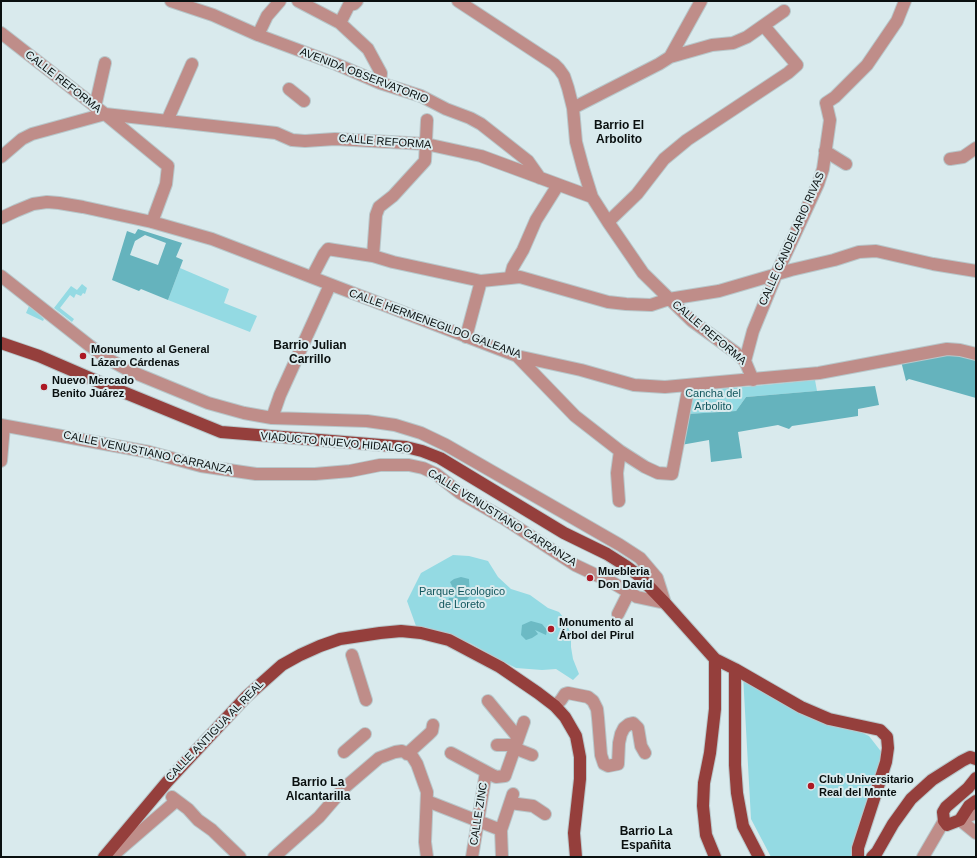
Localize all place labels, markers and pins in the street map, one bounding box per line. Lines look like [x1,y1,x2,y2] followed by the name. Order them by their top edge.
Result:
[91,343,210,369] place label: Monumento al General Lázaro Cárdenas
[78,351,88,361] marker: Monumento al General Lázaro Cárdenas
[52,374,134,400] place label: Nuevo Mercado Benito Juárez
[39,382,49,392] marker: Nuevo Mercado Benito Juárez
[598,565,652,591] place label: Muebleria Don David
[585,573,595,583] marker: Muebleria Don David
[559,616,634,642] place label: Monumento al Árbol del Pirul
[546,624,556,634] marker: Monumento al Árbol del Pirul
[819,773,914,799] place label: Club Universitario Real del Monte
[806,781,816,791] marker: Club Universitario Real del Monte

